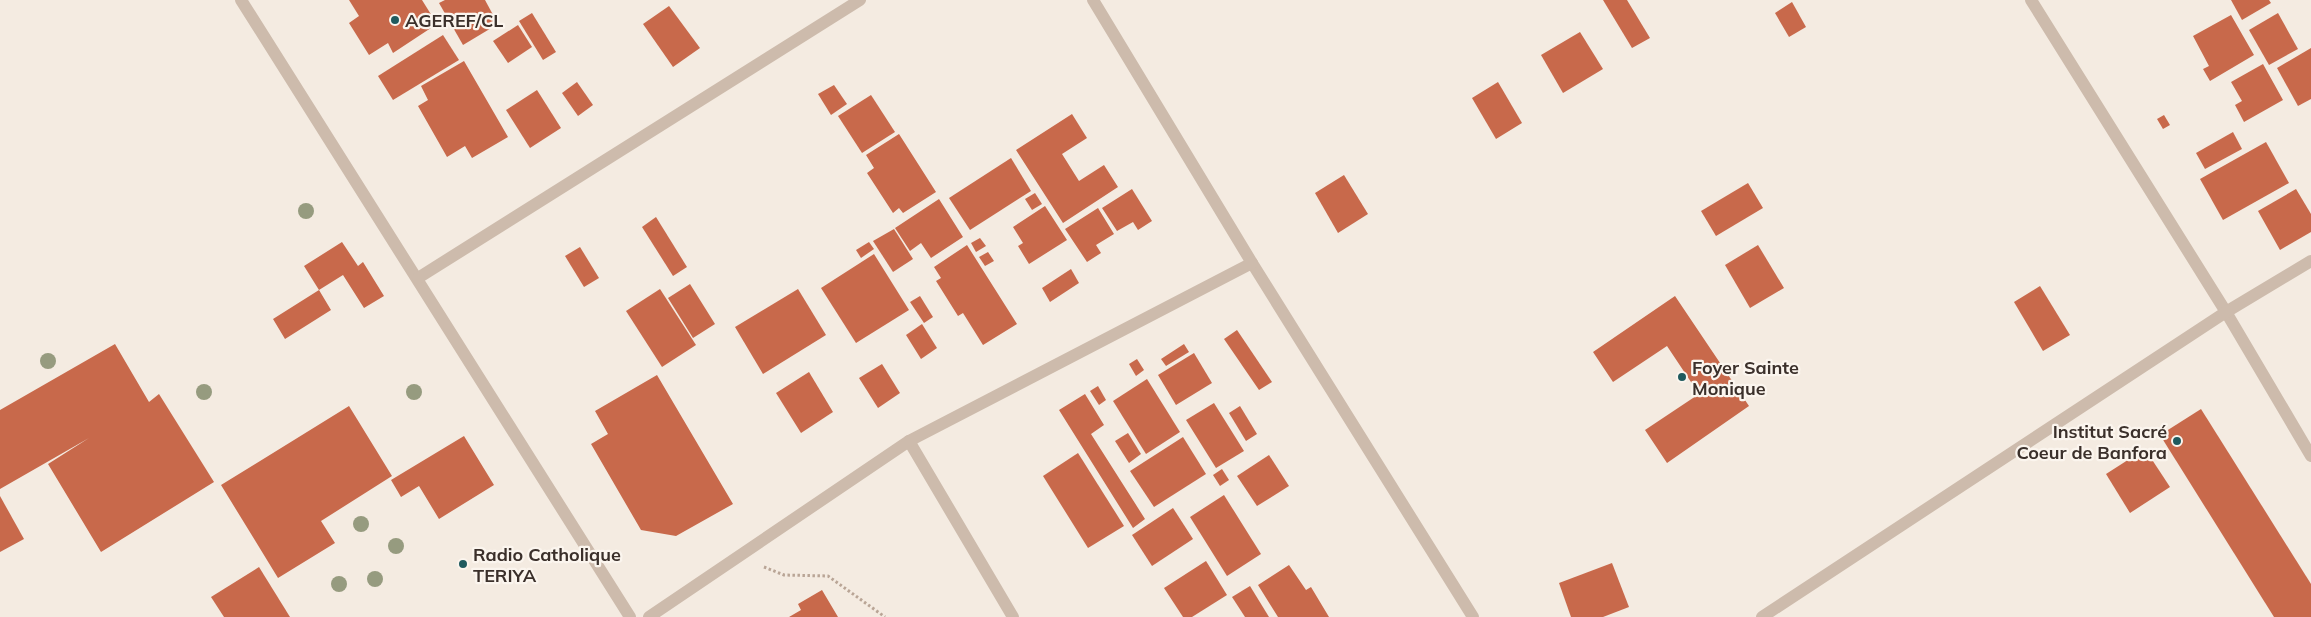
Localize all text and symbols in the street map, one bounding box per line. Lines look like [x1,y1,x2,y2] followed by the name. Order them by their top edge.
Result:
[405,9,503,32] place label: AGEREF/CL
[389,14,401,26] marker: AGEREF/CL
[1692,356,1799,400] place label: Foyer Sainte Monique
[1676,371,1688,383] marker: Foyer Sainte Monique
[2016,420,2167,464] place label: Institut Sacré Coeur de Banfora
[2171,435,2183,447] marker: Institut Sacré Coeur de Banfora
[473,543,621,587] place label: Radio Catholique TERIYA
[457,558,469,570] marker: Radio Catholique TERIYA

